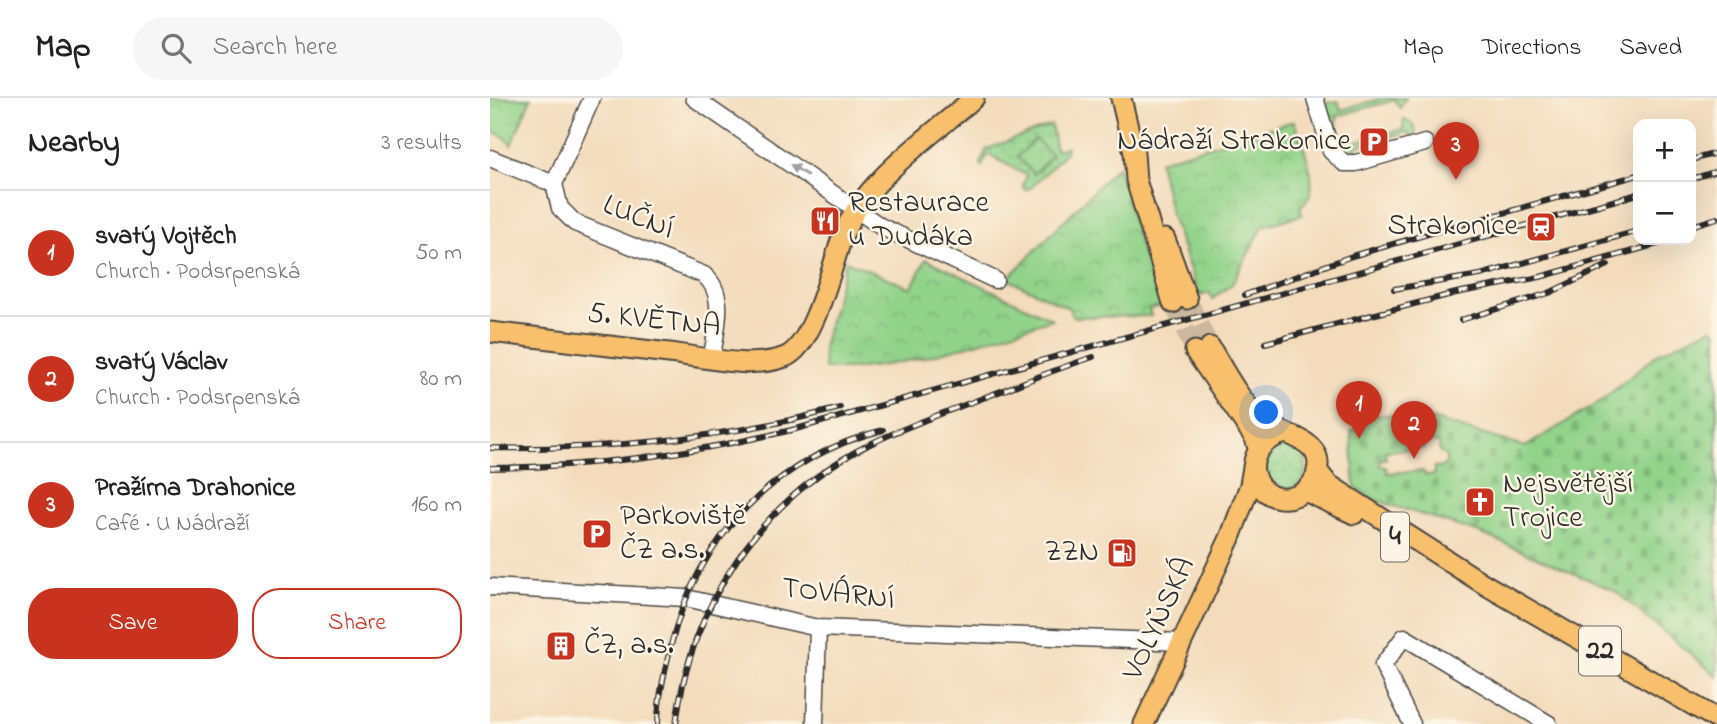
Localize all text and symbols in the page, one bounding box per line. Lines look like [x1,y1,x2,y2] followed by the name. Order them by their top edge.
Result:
[133,17,623,80] search box
[35,24,91,72] text: Map
[157,29,195,67] icon: search
[213,29,337,67] text: Search here
[1403,31,1444,66] text: Map
[1482,31,1581,66] text: Directions
[1619,31,1682,66] text: Saved
[1633,119,1696,245] map controls
[1633,119,1696,182] button: +
[1117,120,1352,164] place label: Nádraží Strakonice
[28,122,120,166] text: Nearby
[1433,122,1479,180] pin: 3
[1357,125,1391,159] parking icon: Nádraží Strakonice
[381,127,462,160] text: 3 results
[789,163,809,176] one-way arrow
[848,182,989,260] place label: Restaurace u Dudáka
[1633,182,1696,245] button: −
[596,184,680,252] street label: LUČNÍ
[808,204,842,238] restaurant icon: Restaurace u Dudáka
[1387,205,1519,249] place label: Strakonice
[1524,210,1558,244] station icon: Strakonice
[95,218,237,256] text: svatý Vojtěch
[47,237,55,270] text: 1
[415,237,462,270] text: 50 m
[95,256,300,289] text: Church · Podsrpenská
[585,292,723,350] street label: 5. KVĚTNA
[95,344,227,382] text: svatý Václav
[45,363,57,396] text: 2
[420,363,462,396] text: 80 m
[1336,381,1382,439] pin: 1
[95,382,300,415] text: Church · Podsrpenská
[1249,395,1283,429] your location
[1391,401,1437,459] pin: 2
[1503,463,1633,541] place label: Nejsvětější Trojice
[95,470,295,508] text: Pražírna Drahonice
[1463,485,1497,519] church icon: Nejsvětější Trojice
[46,489,56,522] text: 3
[411,489,462,522] text: 160 m
[620,495,746,573] place label: Parkoviště ČZ a.s.
[95,508,250,541] text: Café · U Nádraží
[1381,512,1409,562] road number: 4
[580,517,614,551] parking icon: Parkoviště ČZ a.s.
[1045,531,1099,575] place label: ZZN
[1105,536,1139,570] fuel station icon: ZZN
[1112,550,1208,689] street label: VOLYŇSKÁ
[779,567,897,623] street label: TOVÁRNÍ
[28,588,238,659] button: Save
[252,588,462,659] button: Share
[584,624,674,668] place label: ČZ, a.s.
[1579,626,1621,676] road number: 22
[544,629,578,663] building icon: ČZ, a.s.

